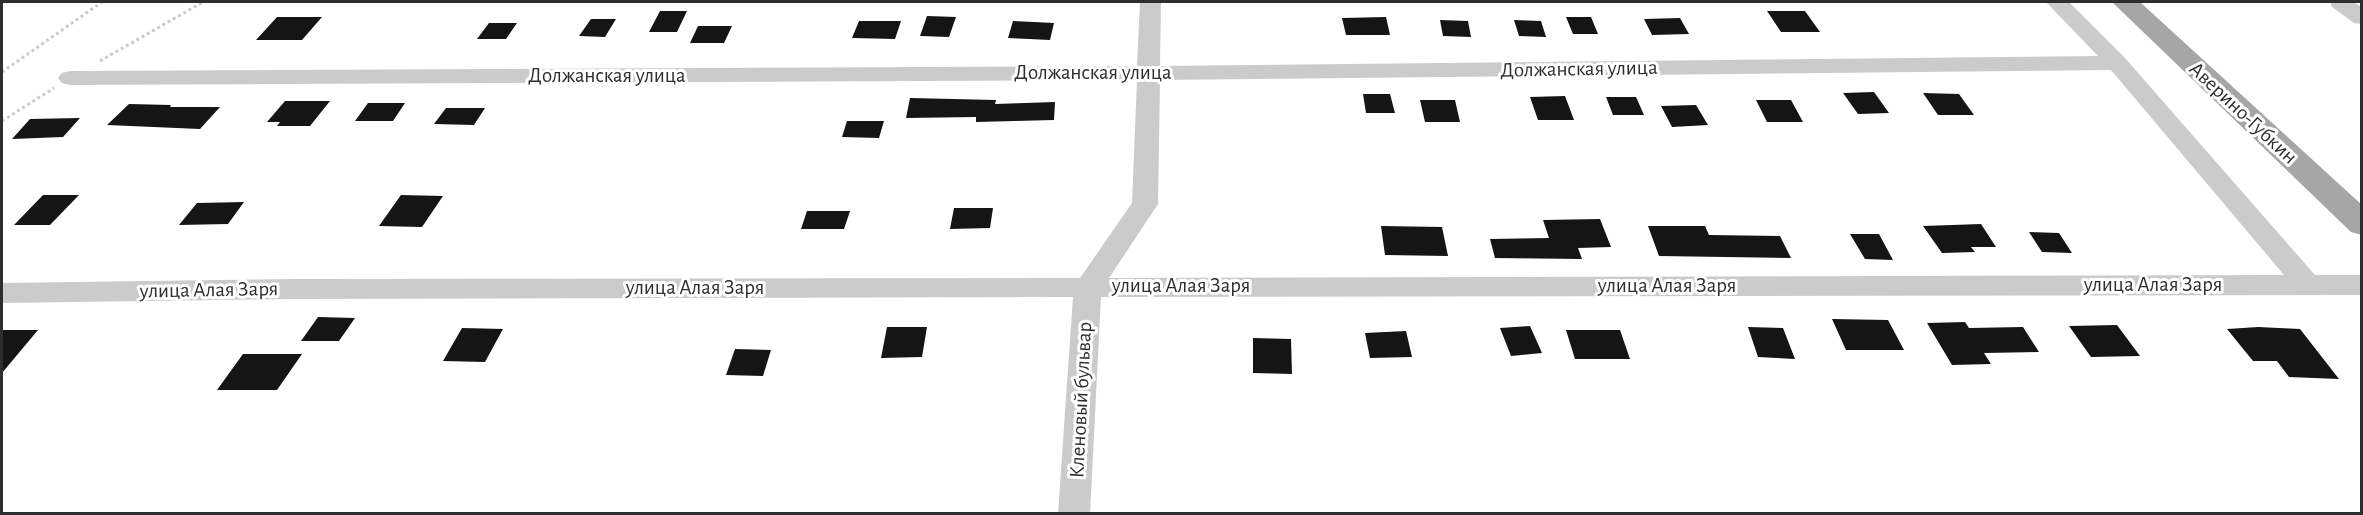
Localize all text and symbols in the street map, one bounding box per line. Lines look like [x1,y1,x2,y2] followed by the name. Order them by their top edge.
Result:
[1500,55,1658,83] street label: Должанская улица
[2184,57,2302,169] street label: Аверино-Губкин
[1014,60,1172,86] street label: Должанская улица
[528,63,686,89] street label: Должанская улица
[2084,272,2222,298] street label: улица Алая Заря
[1112,273,1250,299] street label: улица Алая Заря
[1598,273,1736,299] street label: улица Алая Заря
[626,275,764,301] street label: улица Алая Заря
[140,276,278,304] street label: улица Алая Заря
[1064,321,1098,479] street label: Кленовый бульвар

